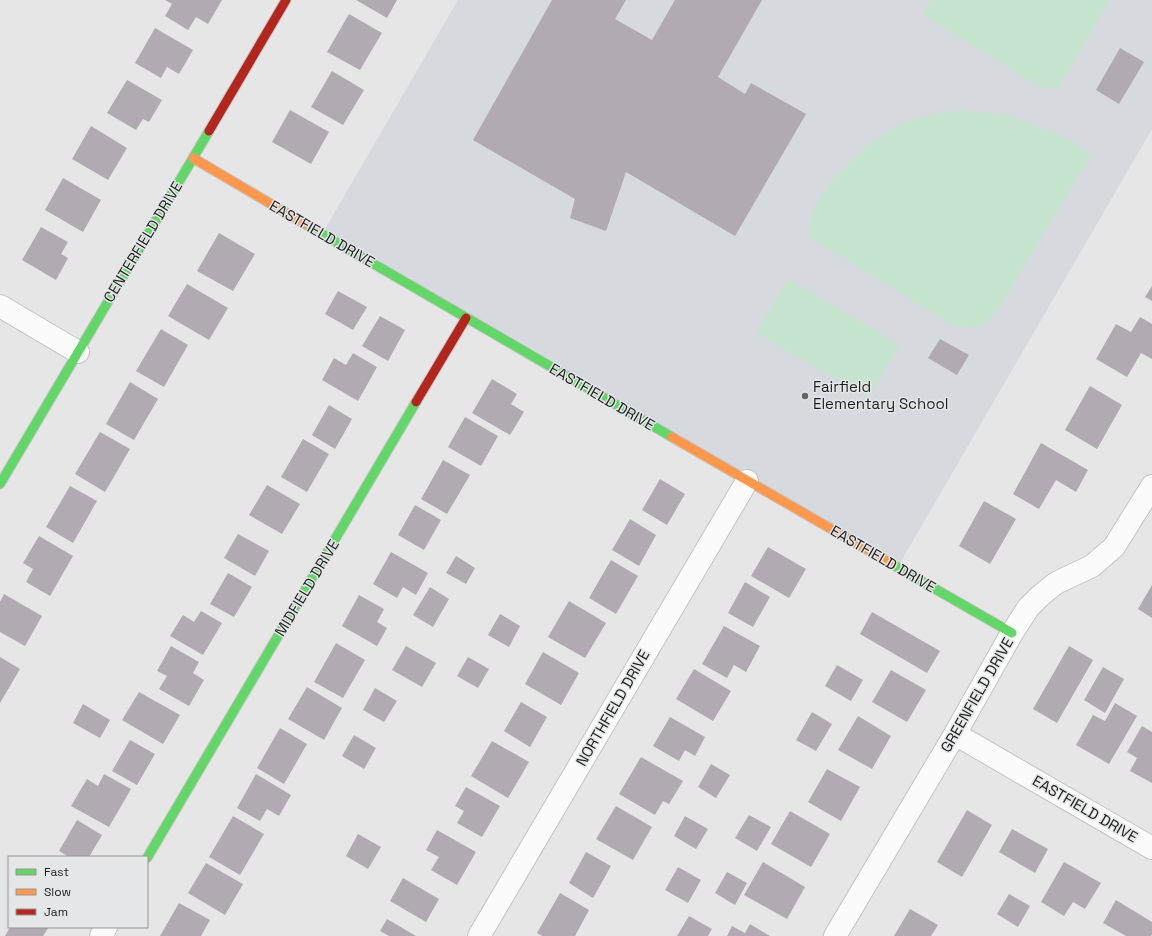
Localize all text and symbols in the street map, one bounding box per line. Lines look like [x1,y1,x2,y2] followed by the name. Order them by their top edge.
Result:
[99,178,186,306] street label: CENTERFIELD DRIVE
[266,196,378,271] street label: EASTFIELD DRIVE
[546,359,658,434] street label: EASTFIELD DRIVE
[813,377,949,413] place label: Fairfield Elementary School
[800,391,810,401] marker: Fairfield Elementary School
[827,521,939,596] street label: EASTFIELD DRIVE
[270,536,343,640] street label: MIDFIELD DRIVE
[936,634,1017,755] street label: GREENFIELD DRIVE
[572,646,654,769] street label: NORTHFIELD DRIVE
[1029,771,1141,846] street label: EASTFIELD DRIVE
[8,856,148,928] legend
[44,864,69,880] text: Fast
[44,884,71,900] text: Slow
[44,904,68,920] text: Jam

